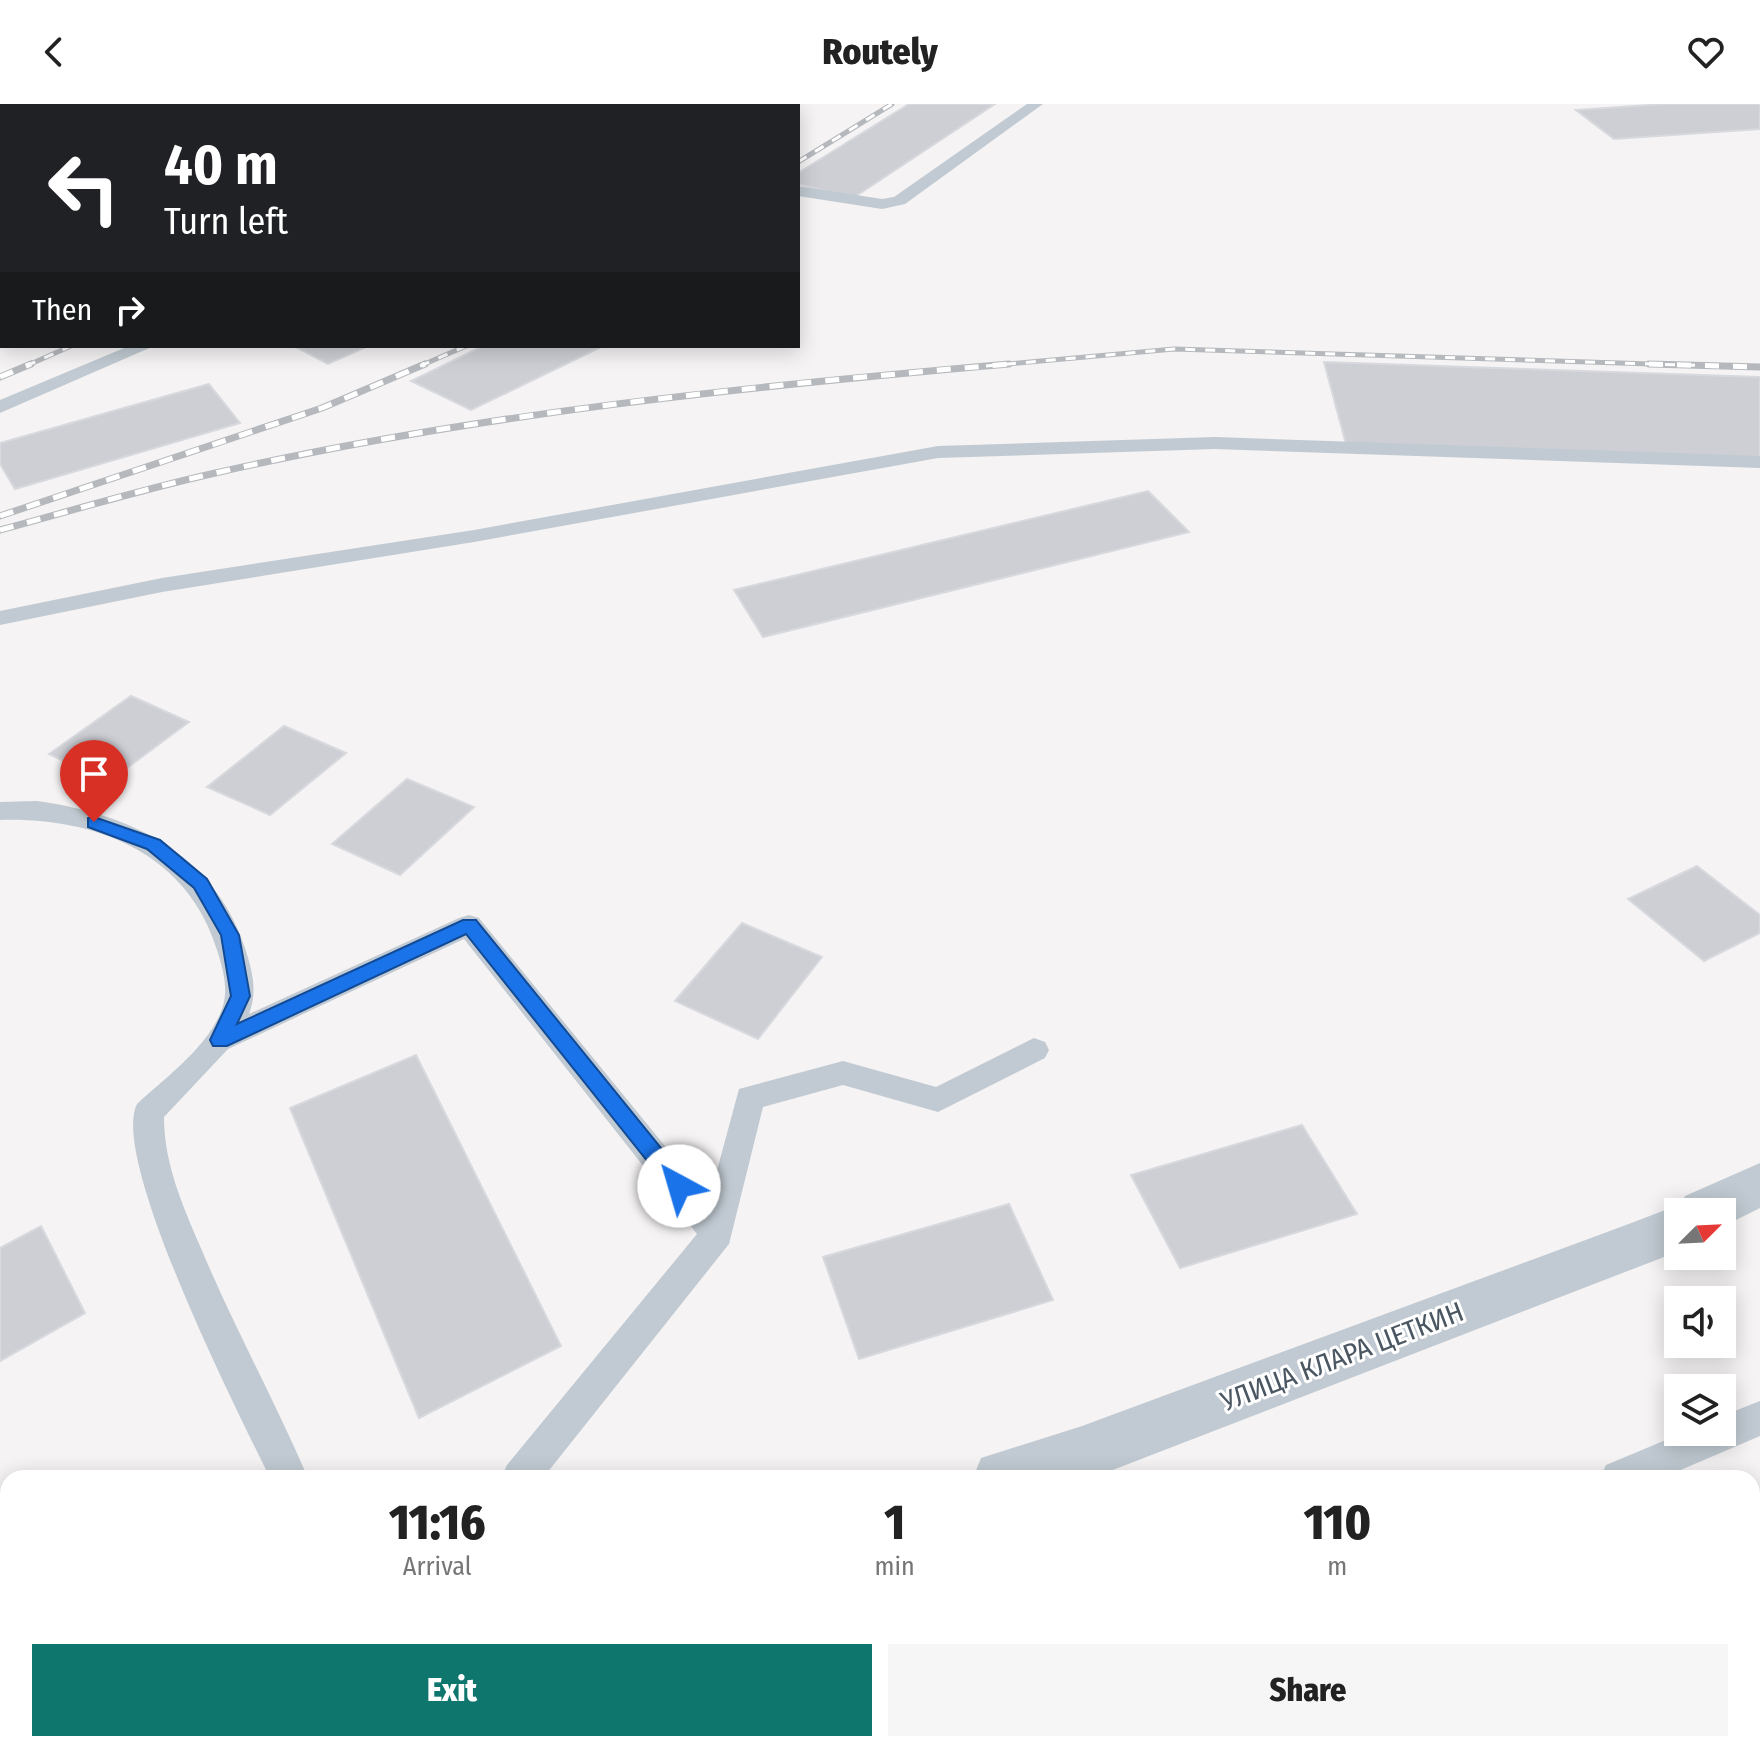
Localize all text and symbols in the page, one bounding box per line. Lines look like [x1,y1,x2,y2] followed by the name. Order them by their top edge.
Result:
[32,30,76,74] icon: back
[822,30,938,74] text: Routely
[1684,30,1728,74] icon: heart
[164,132,278,199] text: 40 m
[32,136,136,240] icon: left
[164,200,288,244] text: Turn left
[108,288,152,332] icon: right
[32,292,92,328] text: Then
[60,740,128,822] pin
[72,752,116,796] icon: arrive
[637,1144,721,1228] position arrow
[1664,1198,1736,1270] north arrow
[1664,1198,1736,1446] map controls
[1664,1286,1736,1358] button: sound
[1215,1295,1468,1418] street label: УЛИЦА КЛАРА ЦЕТКИН
[1664,1374,1736,1446] button: layers
[389,1494,486,1552] text: 11:16
[884,1494,905,1552] text: 1
[1304,1494,1371,1552] text: 110
[403,1551,472,1582] text: Arrival
[875,1551,915,1582] text: min
[1327,1551,1347,1582] text: m
[32,1644,872,1736] button: Exit
[888,1644,1728,1736] button: Share

